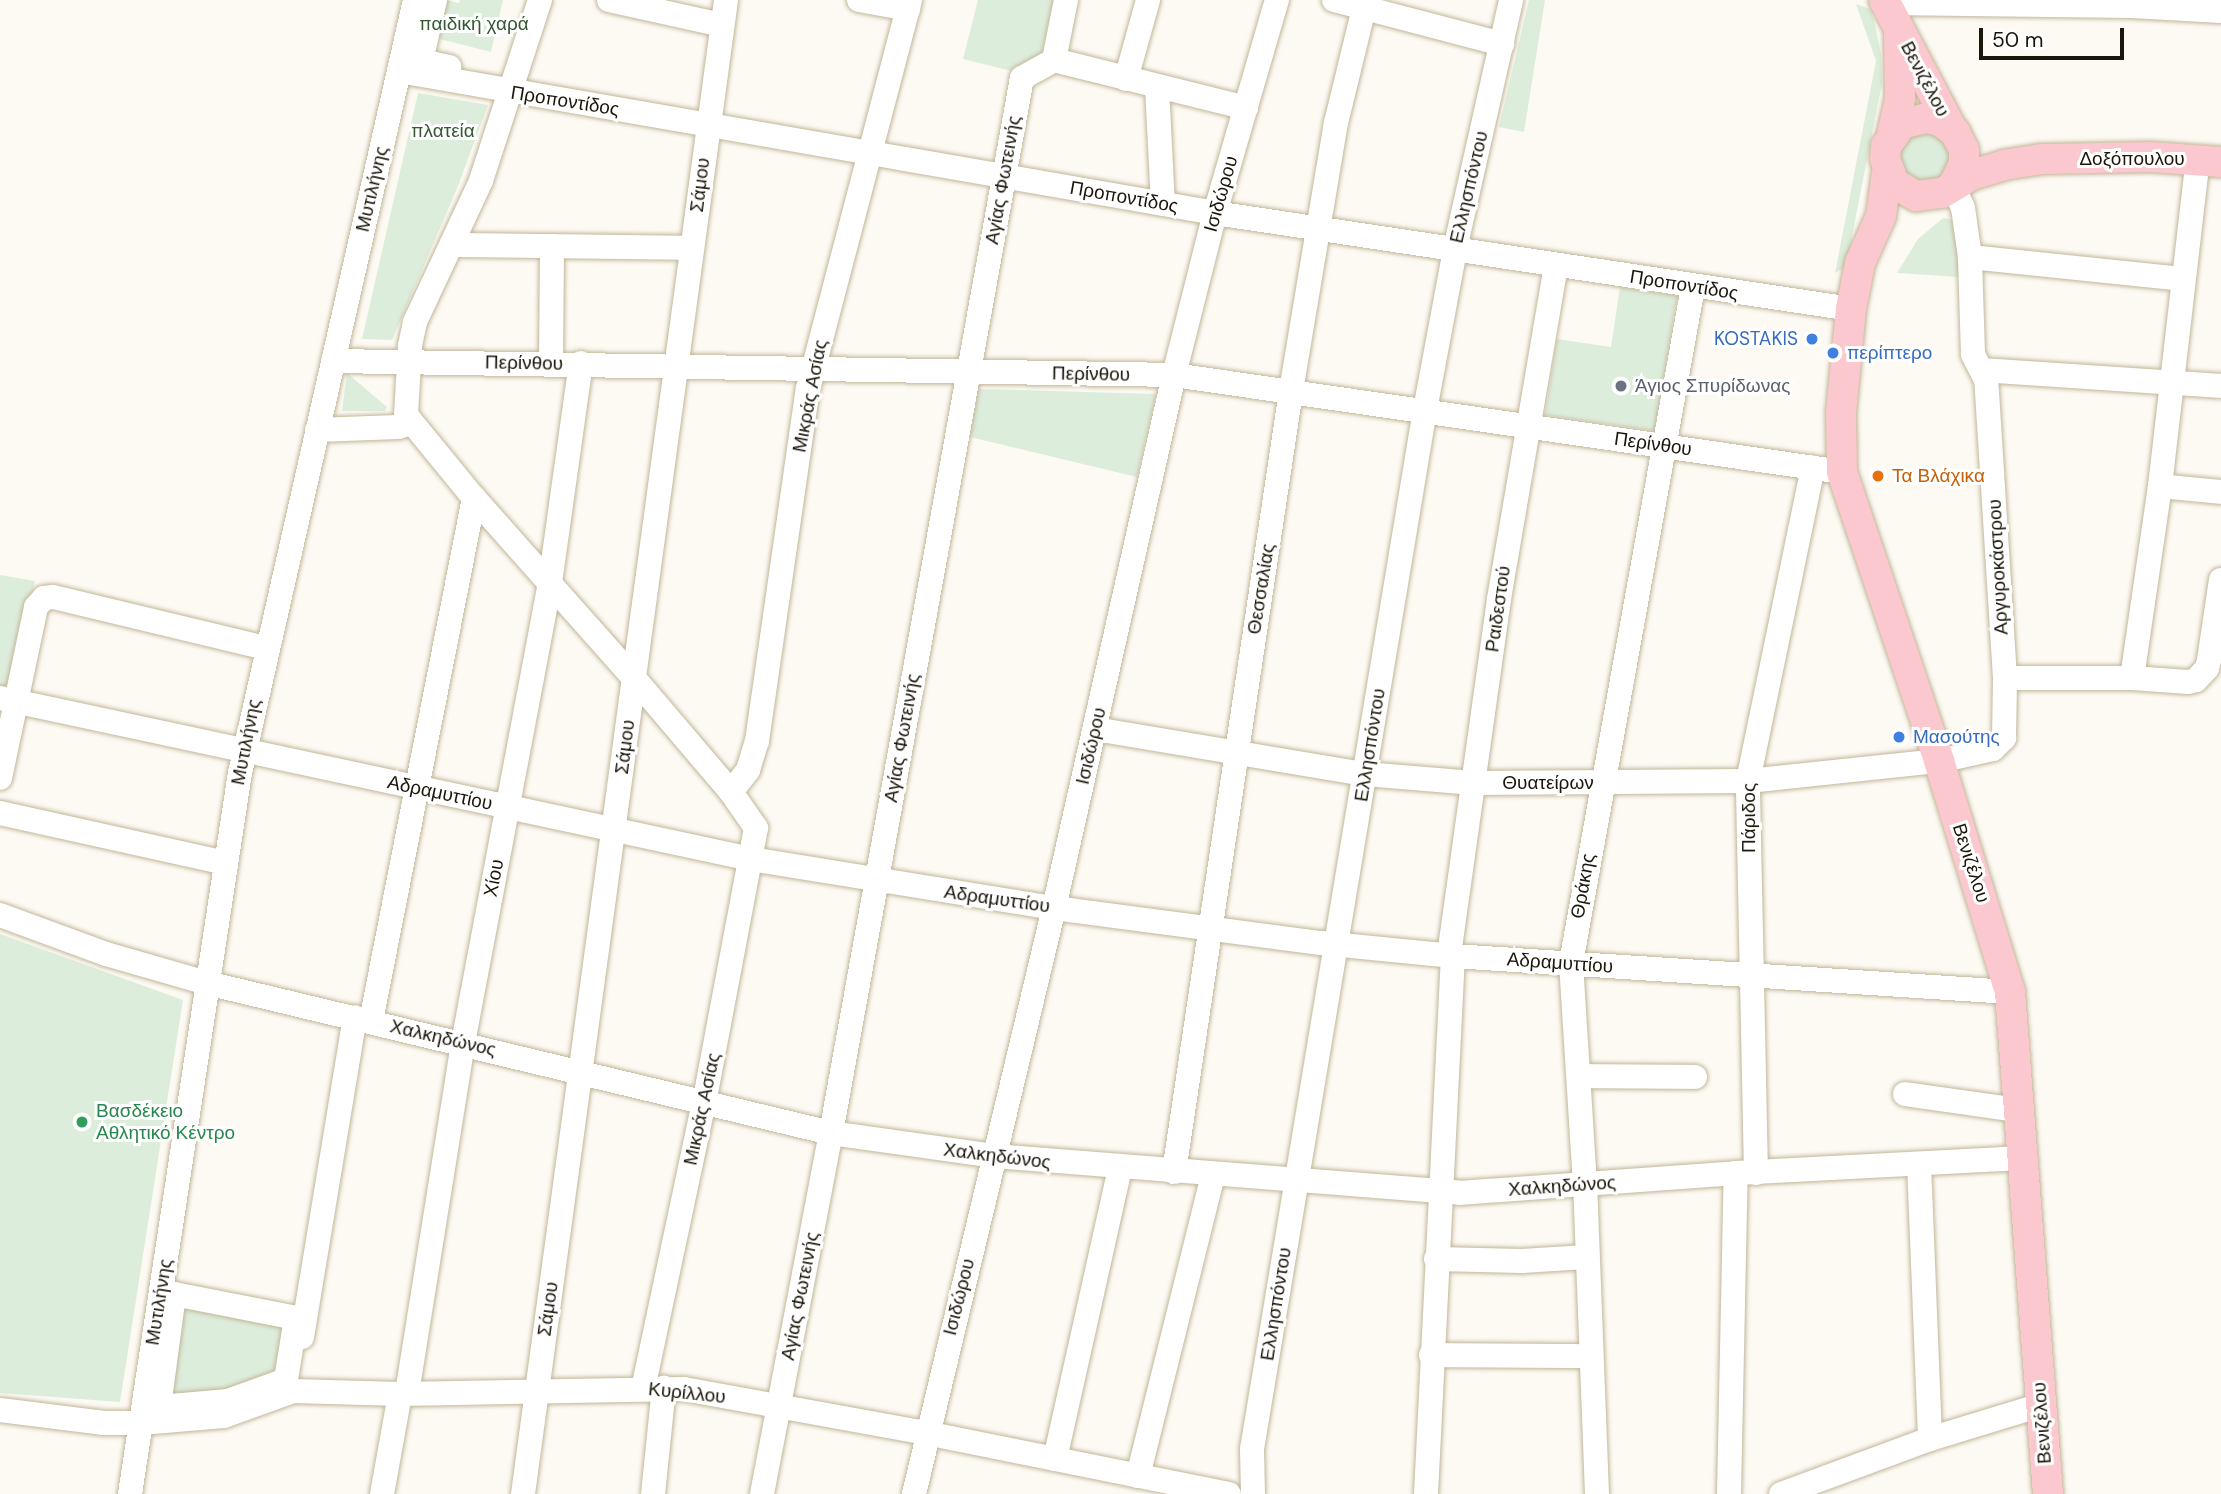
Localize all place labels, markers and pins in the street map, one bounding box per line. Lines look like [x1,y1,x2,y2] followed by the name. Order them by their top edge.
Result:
[1714,328,1798,350] place label: KOSTAKIS
[1804,331,1820,347] marker: KOSTAKIS
[1847,342,1932,364] place label: περίπτερο
[1825,345,1841,361] marker: περίπτερο
[1635,375,1790,397] place label: Άγιος Σπυρίδωνας
[1613,378,1629,394] marker: Άγιος Σπυρίδωνας
[1892,465,1985,487] place label: Τα Βλάχικα
[1870,468,1886,484] marker: Τα Βλάχικα
[1913,726,2000,748] place label: Μασούτης
[1891,729,1907,745] marker: Μασούτης
[96,1100,235,1144] place label: Βασδέκειο Αθλητικό Κέντρο
[74,1114,90,1130] marker: Βασδέκειο Αθλητικό Κέντρο

